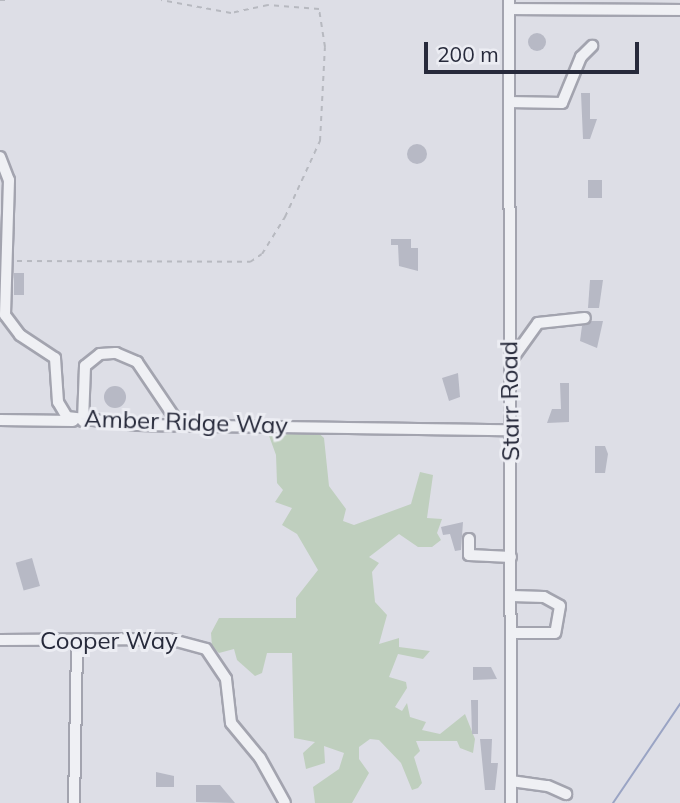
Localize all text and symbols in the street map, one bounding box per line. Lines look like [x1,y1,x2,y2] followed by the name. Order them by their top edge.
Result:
[428,28,643,72] scale bar
[437,41,499,67] text: 200 m
[495,341,525,461] street label: Starr Road
[84,404,288,440] street label: Amber Ridge Way
[40,627,178,655] street label: Cooper Way

